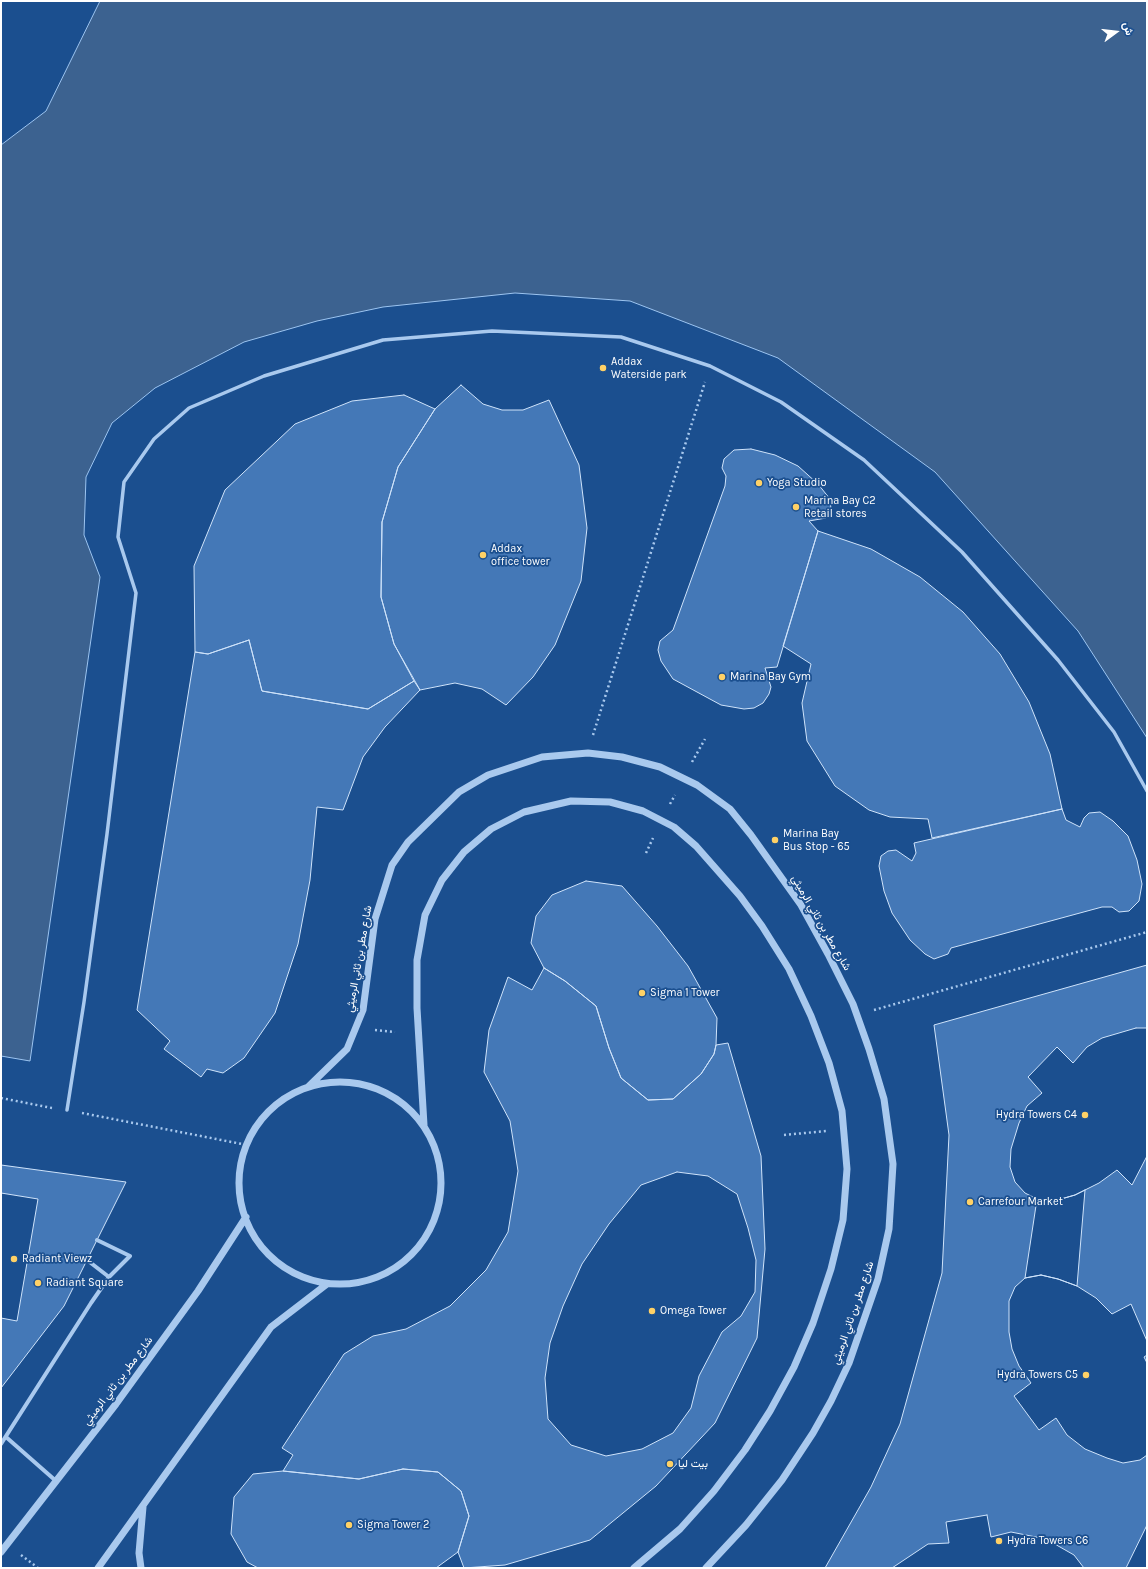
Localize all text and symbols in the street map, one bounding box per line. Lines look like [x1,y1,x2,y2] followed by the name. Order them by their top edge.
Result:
[1096,12,1136,52] north arrow
[1120,21,1136,37] text: ش
[611,355,687,381] place label: Addax Waterside park
[598,363,608,373] marker: Addax Waterside park
[767,476,826,490] place label: Yoga Studio
[754,478,764,488] marker: Yoga Studio
[804,494,876,520] place label: Marina Bay C2 Retail stores
[791,502,801,512] marker: Marina Bay C2 Retail stores
[491,542,550,568] place label: Addax office tower
[478,550,488,560] marker: Addax office tower
[730,670,811,684] place label: Marina Bay Gym
[717,672,727,682] marker: Marina Bay Gym
[783,827,850,853] place label: Marina Bay Bus Stop - 65
[770,835,780,845] marker: Marina Bay Bus Stop - 65
[788,873,854,973] street label: شارع مطر بن ثاني الرميثي
[343,905,375,1013] street label: شارع مطر بن ثاني الرميثي
[650,986,720,1000] place label: Sigma 1 Tower
[637,988,647,998] marker: Sigma 1 Tower
[996,1108,1077,1122] place label: Hydra Towers C4
[1080,1110,1090,1120] marker: Hydra Towers C4
[978,1195,1063,1209] place label: Carrefour Market
[965,1197,975,1207] marker: Carrefour Market
[22,1252,92,1266] place label: Radiant Viewz
[9,1254,19,1264] marker: Radiant Viewz
[829,1260,877,1366] street label: شارع مطر بن ثاني الرميثي
[46,1276,123,1290] place label: Radiant Square
[33,1278,43,1288] marker: Radiant Square
[660,1304,726,1318] place label: Omega Tower
[647,1306,657,1316] marker: Omega Tower
[80,1334,156,1428] street label: شارع مطر بن ثاني الرميثي
[997,1368,1078,1382] place label: Hydra Towers C5
[1081,1370,1091,1380] marker: Hydra Towers C5
[678,1457,708,1471] place label: بيت ليا
[665,1459,675,1469] marker: بيت ليا
[357,1518,429,1532] place label: Sigma Tower 2
[344,1520,354,1530] marker: Sigma Tower 2
[1007,1534,1088,1548] place label: Hydra Towers C6
[994,1536,1004,1546] marker: Hydra Towers C6

